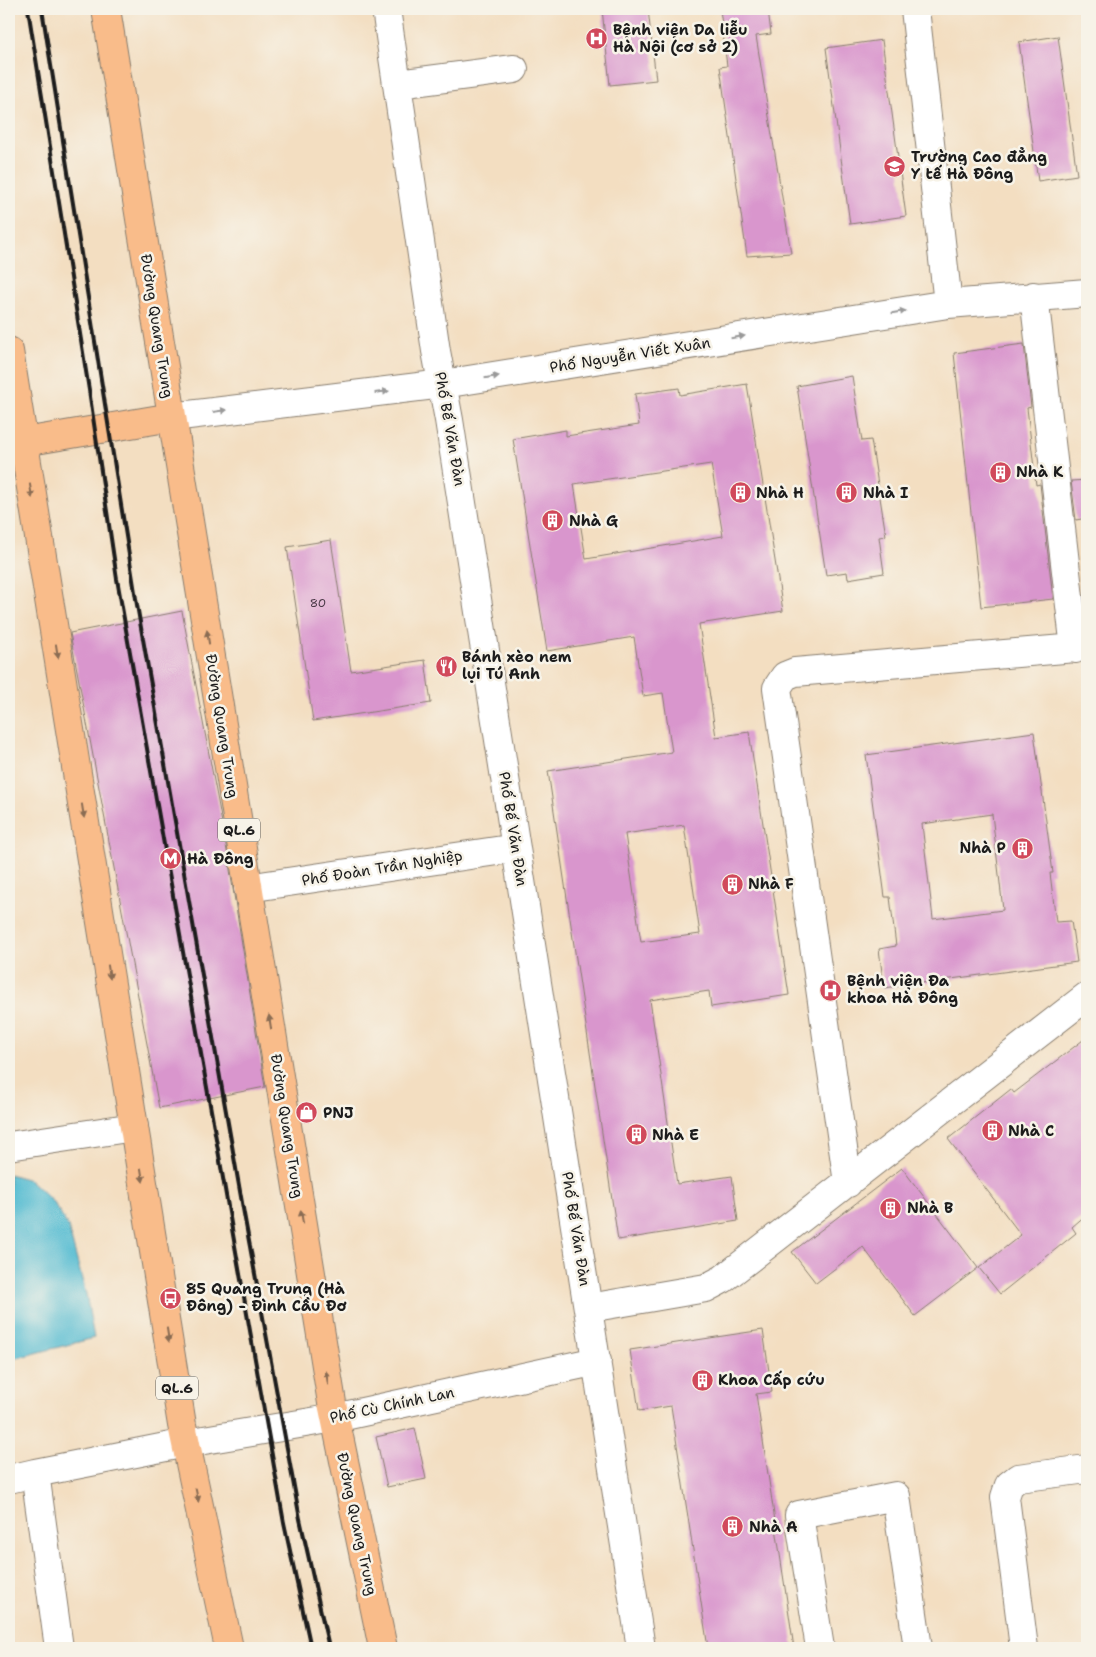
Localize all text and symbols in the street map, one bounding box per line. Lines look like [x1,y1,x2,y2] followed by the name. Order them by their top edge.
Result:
[613,20,748,57] place label: Bệnh viện Da liễu Hà Nội (cơ sở 2)
[585,27,609,51] hospital icon: Bệnh viện Da liễu Hà Nội (cơ sở 2)
[911,147,1047,184] place label: Trường Cao đẳng Y tế Hà Đông
[883,154,907,178] school or university icon: Trường Cao đẳng Y tế Hà Đông
[136,252,178,400] street label: Đường Quang Trung
[891,308,907,316] one-way arrow
[548,332,712,378] street label: Phố Nguyễn Viết Xuân
[731,333,747,341] one-way arrow
[430,370,470,488] street label: Phố Bế Văn Đàn
[484,372,500,380] one-way arrow
[374,388,390,396] one-way arrow
[213,407,229,415] one-way arrow
[988,460,1012,484] building icon: Nhà K
[1016,462,1064,482] place label: Nhà K
[728,481,752,505] building icon: Nhà H
[835,481,859,505] building icon: Nhà I
[28,483,36,499] one-way arrow
[756,483,804,503] place label: Nhà H
[863,483,908,503] place label: Nhà I
[541,509,565,533] building icon: Nhà G
[569,511,618,531] place label: Nhà G
[310,595,326,611] house number: 80
[203,629,211,645] one-way arrow
[54,643,62,659] one-way arrow
[462,647,572,684] place label: Bánh xèo nem lụi Tú Anh
[201,652,243,800] street label: Đường Quang Trung
[434,654,458,678] restaurant icon: Bánh xèo nem lụi Tú Anh
[494,770,532,888] street label: Phố Bế Văn Đàn
[80,804,88,820] one-way arrow
[218,818,260,842] road number: QL.6
[1010,836,1034,860] building icon: Nhà P
[960,838,1006,858] place label: Nhà P
[300,845,464,891] street label: Phố Đoàn Trần Nghiệp
[159,847,183,871] metro station icon: Hà Đông
[187,849,254,869] place label: Hà Đông
[720,872,744,896] building icon: Nhà F
[748,874,794,894] place label: Nhà F
[106,964,114,980] one-way arrow
[847,971,958,1008] place label: Bệnh viện Đa khoa Hà Đông
[819,978,843,1002] hospital icon: Bệnh viện Đa khoa Hà Đông
[266,1014,274,1030] one-way arrow
[266,1052,308,1200] street label: Đường Quang Trung
[295,1101,319,1125] shop icon: PNJ
[323,1103,354,1123] place label: PNJ
[980,1119,1004,1143] building icon: Nhà C
[1008,1121,1054,1141] place label: Nhà C
[624,1123,648,1147] building icon: Nhà E
[652,1125,699,1145] place label: Nhà E
[138,1167,146,1183] one-way arrow
[557,1170,595,1288] street label: Phố Bế Văn Đàn
[879,1196,903,1220] building icon: Nhà B
[907,1198,953,1218] place label: Nhà B
[297,1209,305,1225] one-way arrow
[186,1279,346,1316] place label: 85 Quang Trung (Hà Đông) - Đình Cầu Đơ
[158,1286,182,1310] bus stop icon: 85 Quang Trung (Hà Đông) - Đình Cầu Đơ
[164,1328,172,1344] one-way arrow
[690,1368,714,1392] building icon: Khoa Cấp cứu
[323,1369,331,1385] one-way arrow
[718,1370,825,1390] place label: Khoa Cấp cứu
[156,1376,198,1400] road number: QL.6
[328,1382,456,1428] street label: Phố Cù Chính Lan
[332,1451,382,1597] street label: Đường Quang Trung
[194,1487,202,1503] one-way arrow
[721,1515,745,1539] building icon: Nhà A
[749,1517,798,1537] place label: Nhà A

